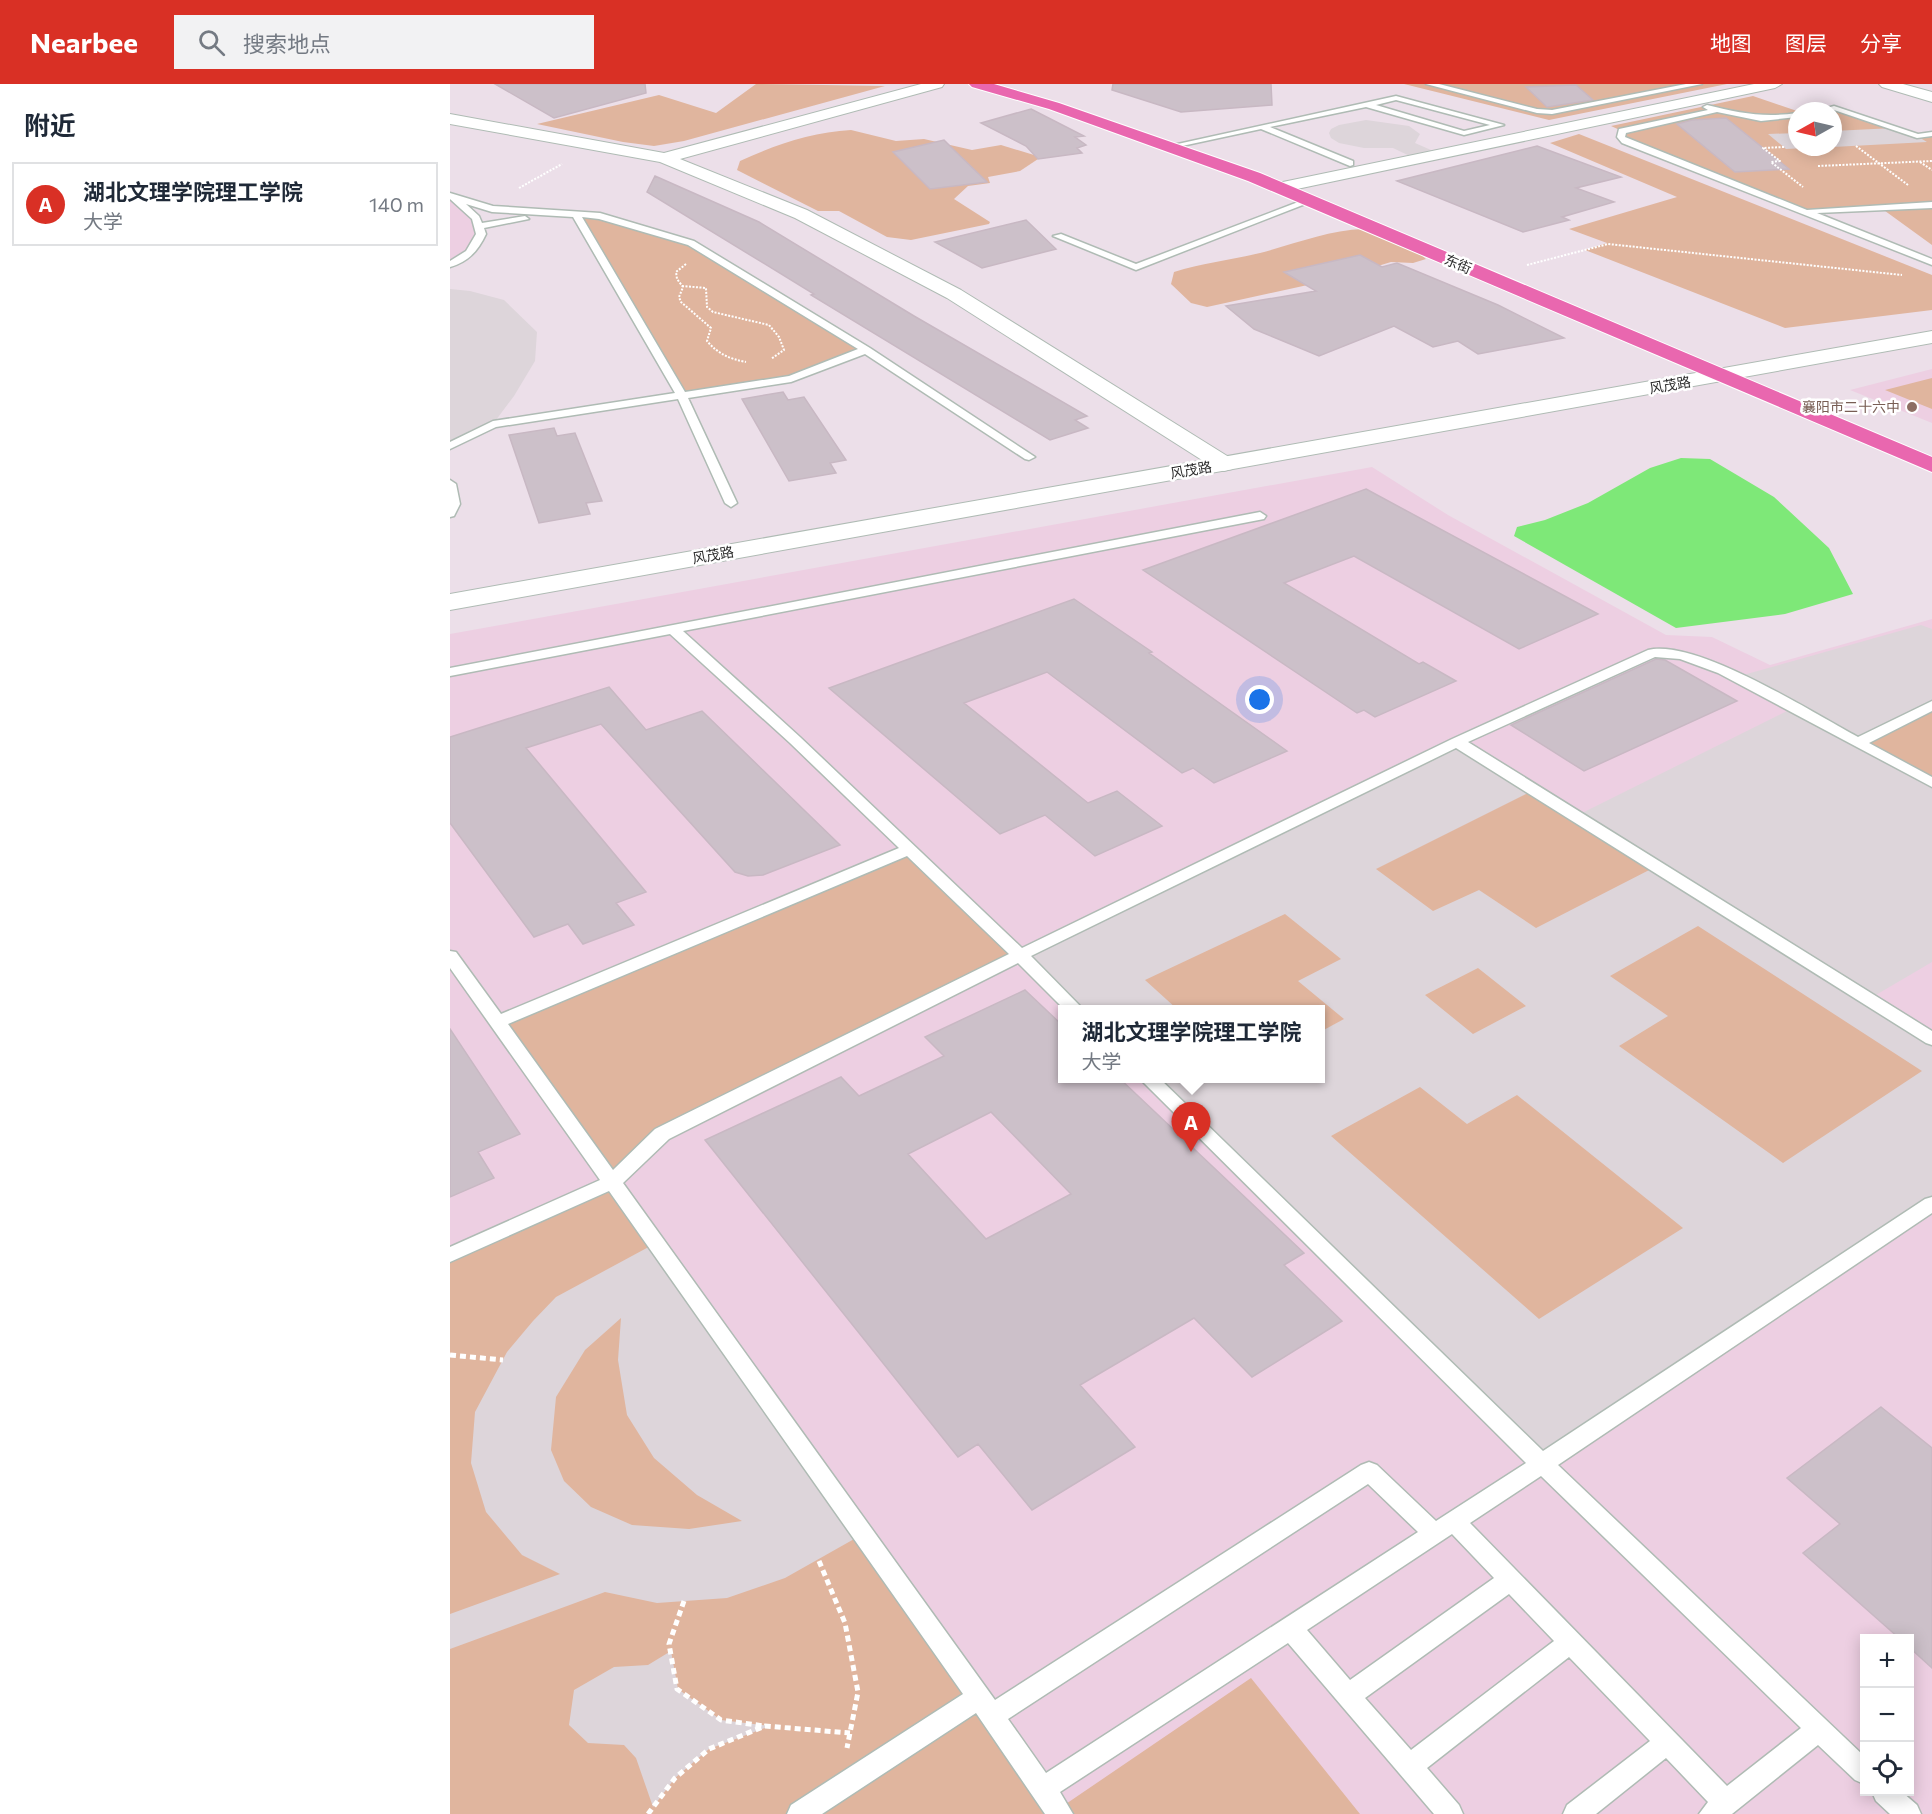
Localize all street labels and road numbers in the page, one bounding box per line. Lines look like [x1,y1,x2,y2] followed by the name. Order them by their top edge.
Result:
[1442,250,1474,277] street label: 东街
[1648,372,1692,397] street label: 风茂路
[1169,457,1213,482] street label: 风茂路
[691,542,735,567] street label: 风茂路

